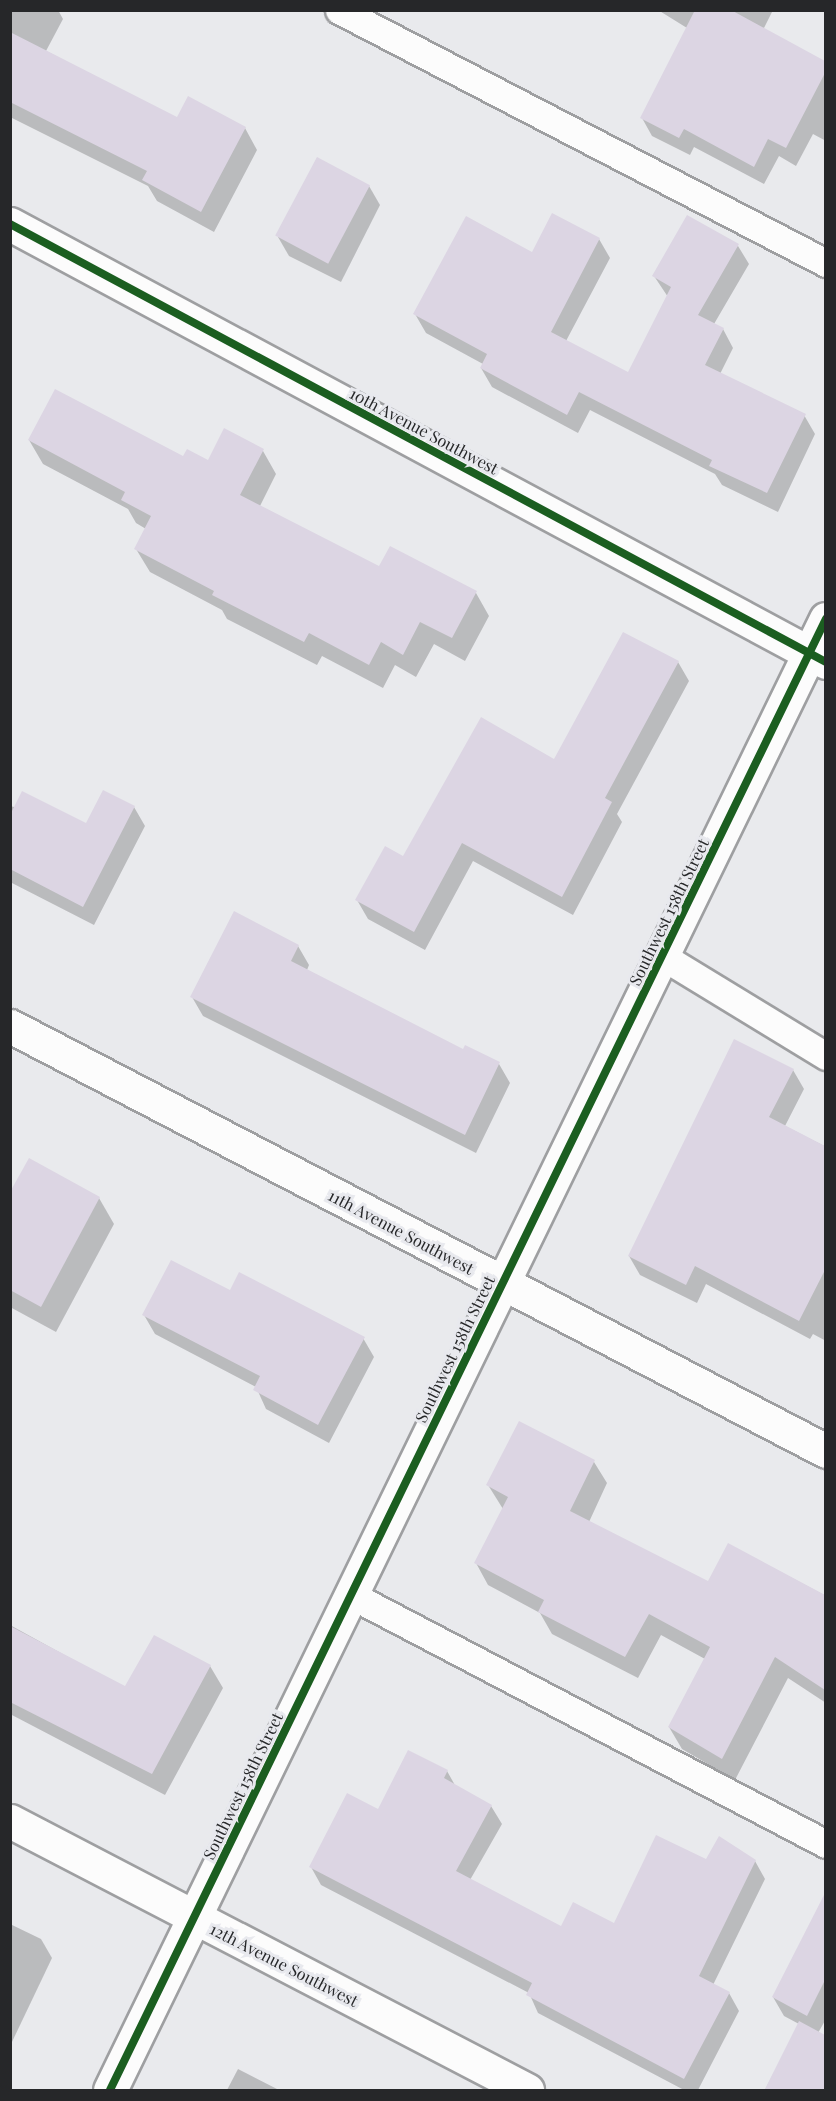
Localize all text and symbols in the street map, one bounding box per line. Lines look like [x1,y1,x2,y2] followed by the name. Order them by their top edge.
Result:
[346,384,502,478] street label: 10th Avenue Southwest
[625,835,713,989] street label: Southwest 158th Street
[325,1185,477,1279] street label: 11th Avenue Southwest
[411,1272,499,1426] street label: Southwest 158th Street
[199,1709,287,1863] street label: Southwest 158th Street
[207,1919,361,2011] street label: 12th Avenue Southwest

